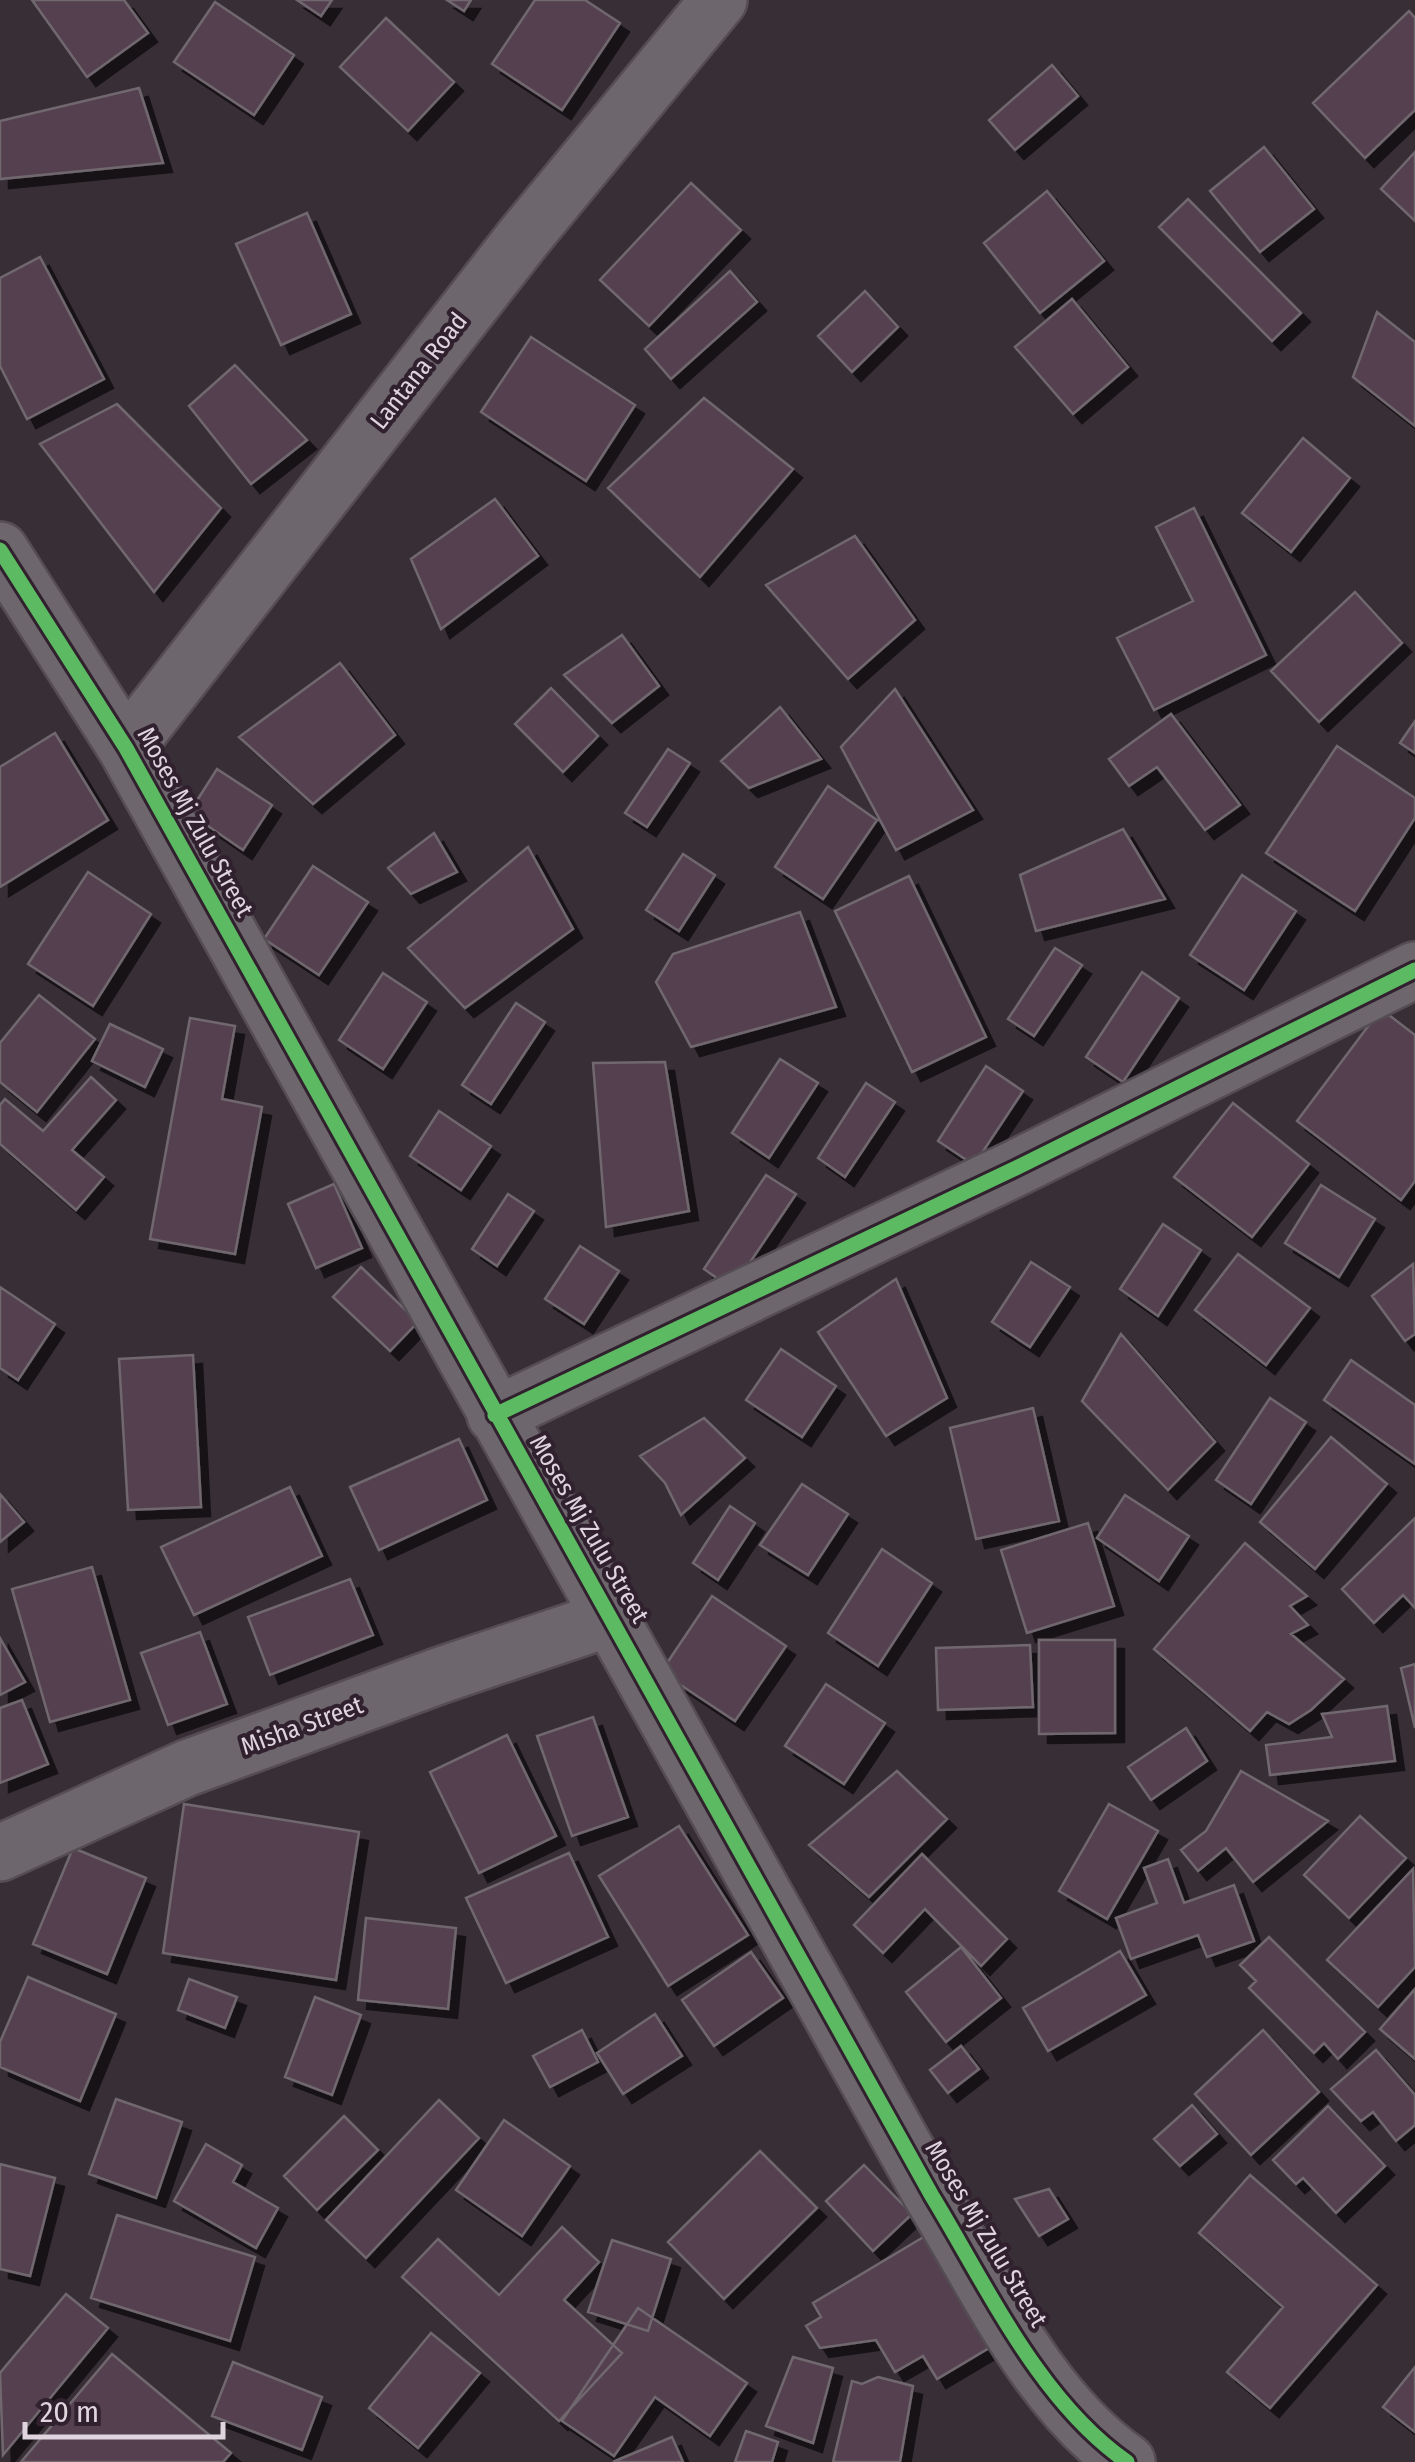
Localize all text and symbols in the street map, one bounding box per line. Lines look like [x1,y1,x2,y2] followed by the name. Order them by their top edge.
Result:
[364,307,474,435] street label: Lantana Road
[131,722,260,923] street label: Moses Mj Zulu Street
[523,1430,655,1629] street label: Moses Mj Zulu Street
[237,1690,368,1762] street label: Misha Street
[919,2135,1054,2333] street label: Moses Mj Zulu Street
[25,2377,222,2439] scale bar
[40,2394,99,2430] text: 20 m

